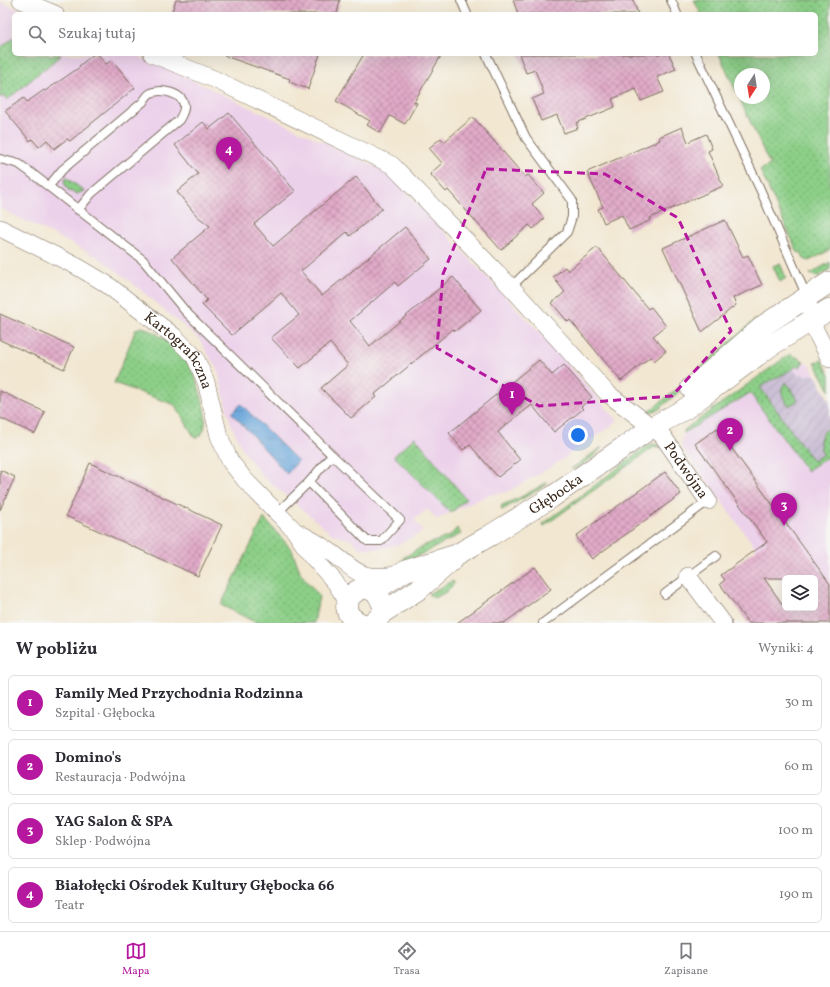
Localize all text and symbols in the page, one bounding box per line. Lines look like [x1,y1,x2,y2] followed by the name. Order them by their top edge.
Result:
[12,12,818,56] search box
[26,23,48,45] icon: search
[58,24,136,45] text: Szukaj tutaj
[734,68,770,104] north arrow
[216,137,242,170] pin: 4
[139,308,216,391] street label: Kartograficzna
[499,382,525,415] pin: 1
[717,418,743,451] pin: 2
[568,425,588,445] your location
[658,438,712,504] street label: Podwójna
[525,470,588,521] street label: Głębocka
[771,493,797,526] pin: 3
[782,575,818,611] map controls
[782,575,818,611] button: layers
[16,638,97,661] text: W pobliżu
[758,640,814,658] text: Wyniki: 4
[55,684,303,705] text: Family Med Przychodnia Rodzinna
[27,694,33,712] text: 1
[785,694,813,712] text: 30 m
[55,705,155,723] text: Szpital · Głębocka
[55,748,121,769] text: Domino's
[27,758,33,776] text: 2
[785,758,813,776] text: 60 m
[55,769,186,787] text: Restauracja · Podwójna
[55,812,173,833] text: YAG Salon & SPA
[27,822,33,840] text: 3
[778,822,813,840] text: 100 m
[55,833,151,851] text: Sklep · Podwójna
[55,876,335,897] text: Białołęcki Ośrodek Kultury Głębocka 66
[26,886,34,904] text: 4
[779,886,813,904] text: 190 m
[55,897,84,915] text: Teatr
[122,940,150,979] tab: Mapa
[394,940,420,979] tab: Trasa
[664,940,708,979] tab: Zapisane

